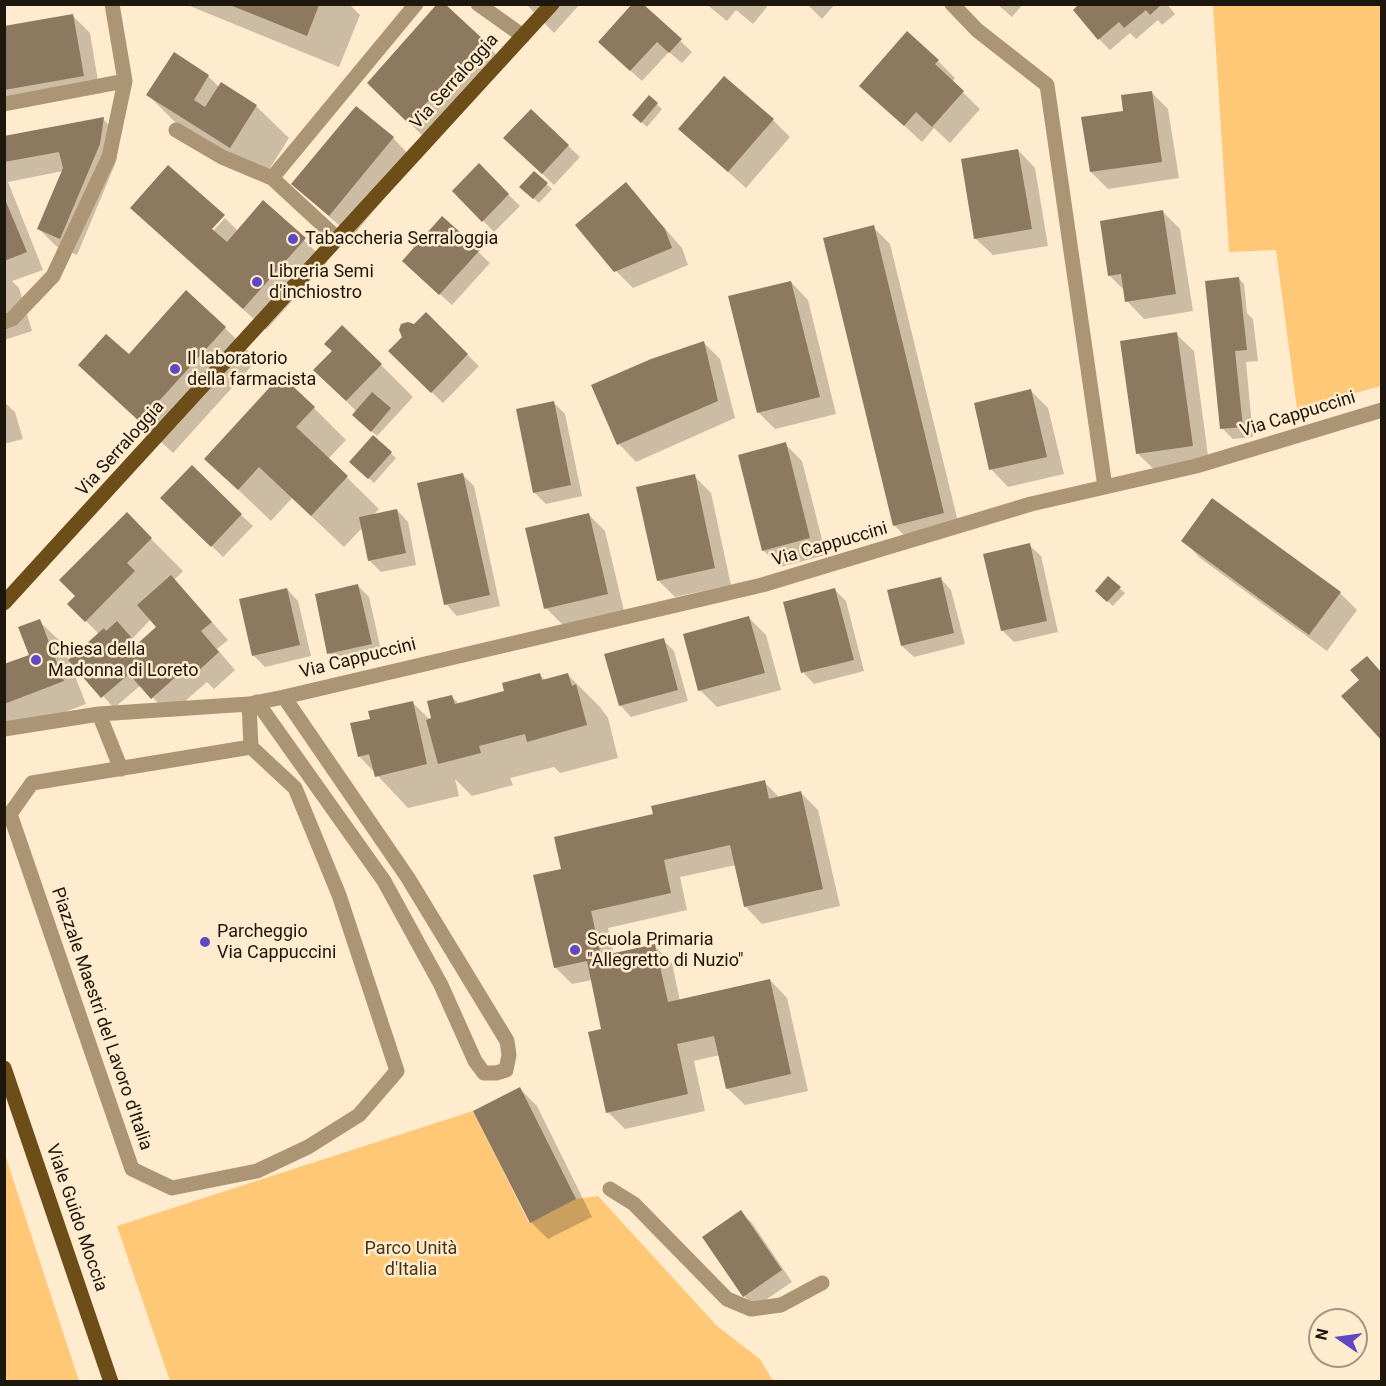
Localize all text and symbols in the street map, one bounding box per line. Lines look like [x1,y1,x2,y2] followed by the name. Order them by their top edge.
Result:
[406,30,504,134] street label: Via Serraloggia
[305,228,498,250] place label: Tabaccheria Serraloggia
[286,232,300,246] marker: Tabaccheria Serraloggia
[269,261,374,304] place label: Libreria Semi d'inchiostro
[250,275,264,289] marker: Libreria Semi d'inchiostro
[187,348,316,391] place label: Il laboratorio della farmacista
[168,362,182,376] marker: Il laboratorio della farmacista
[1238,387,1358,443] street label: Via Cappuccini
[72,397,170,501] street label: Via Serraloggia
[770,518,890,572] street label: Via Cappuccini
[298,634,418,684] street label: Via Cappuccini
[48,639,198,682] place label: Chiesa della Madonna di Loreto
[29,653,43,667] marker: Chiesa della Madonna di Loreto
[46,885,156,1153] street label: Piazzale Maestri del Lavoro d'Italia
[217,921,336,964] place label: Parcheggio Via Cappuccini
[587,929,744,972] place label: Scuola Primaria "Allegretto di Nuzio"
[198,935,212,949] marker: Parcheggio Via Cappuccini
[568,943,582,957] marker: Scuola Primaria "Allegretto di Nuzio"
[41,1141,111,1295] street label: Viale Guido Moccia
[365,1238,457,1280] park label: Parco Unità d'Italia
[1308,1308,1368,1368] north arrow
[1311,1327,1332,1342] text: N

